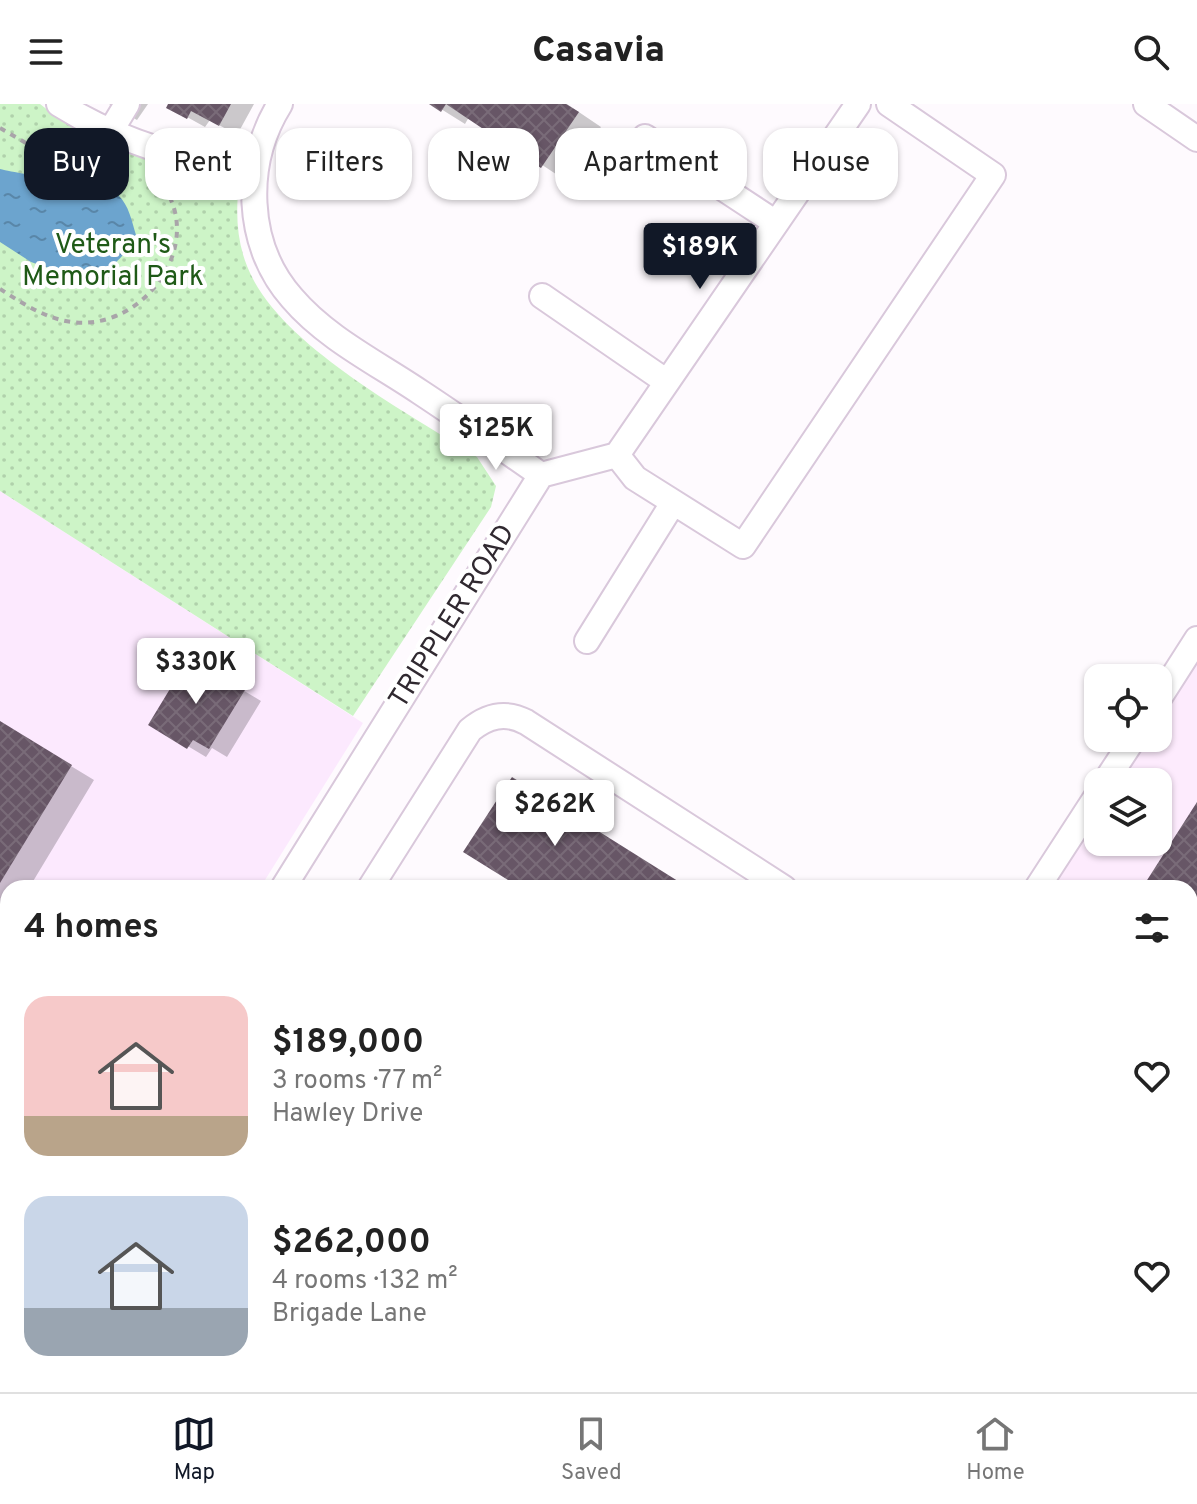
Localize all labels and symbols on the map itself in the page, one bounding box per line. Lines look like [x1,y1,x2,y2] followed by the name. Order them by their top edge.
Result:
[644,223,756,291] pin: $189K
[22,228,204,296] park label: Veteran's Memorial Park
[440,404,552,472] pin: $125K
[382,518,524,716] street label: TRIPPLER ROAD
[140,638,252,706] pin: $330K
[499,780,611,848] pin: $262K

